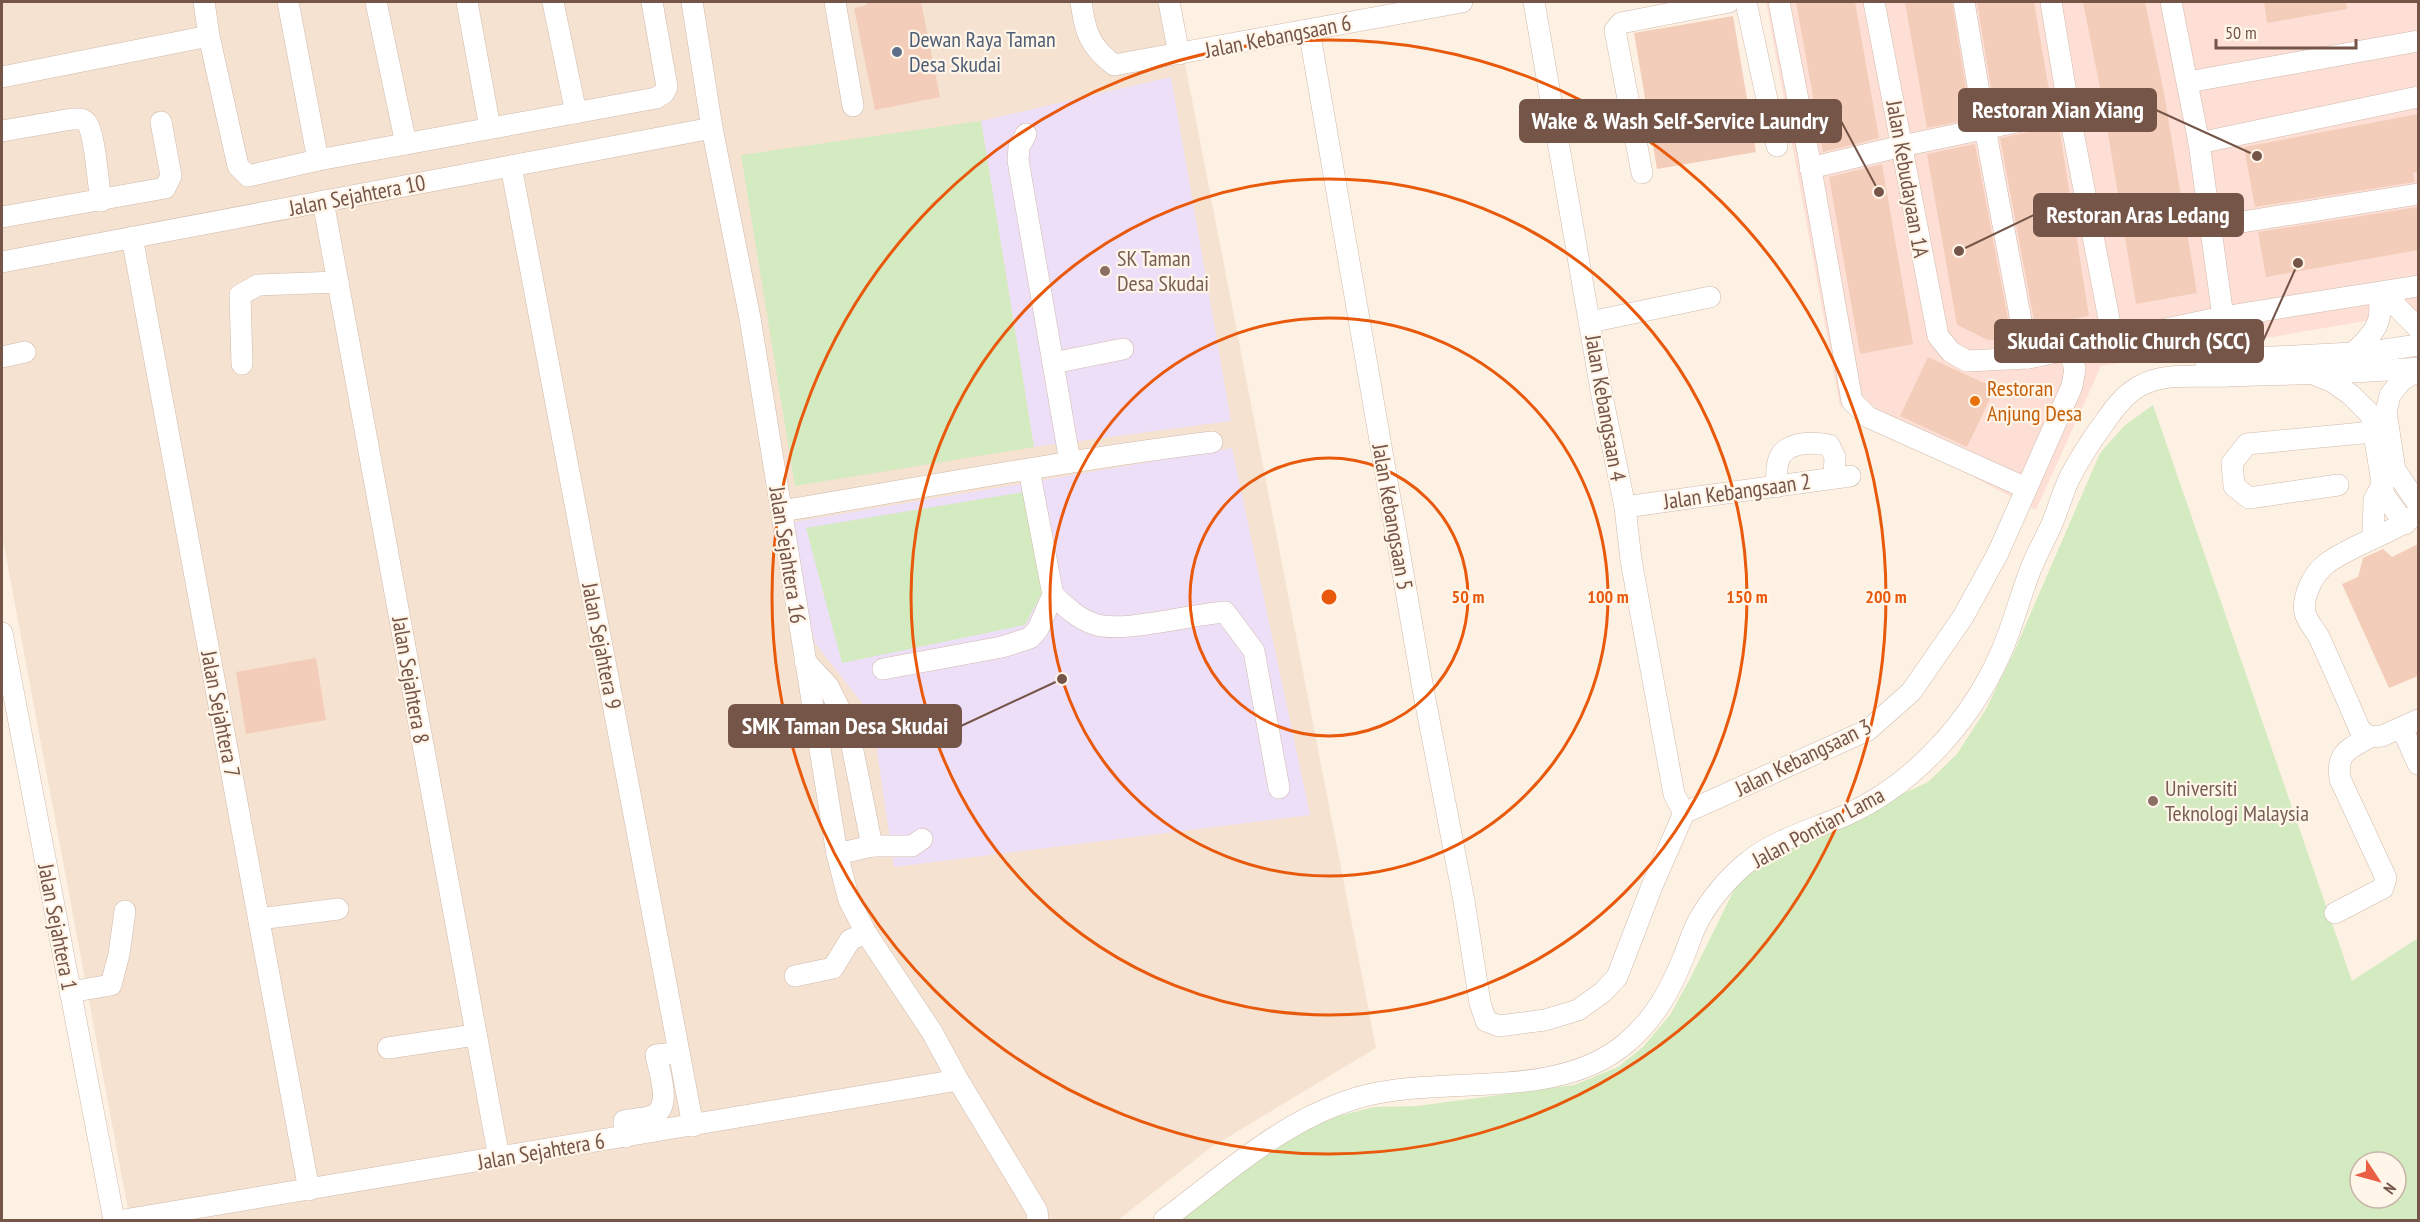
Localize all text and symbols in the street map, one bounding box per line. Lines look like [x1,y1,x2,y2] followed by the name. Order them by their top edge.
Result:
[1202,8,1353,64] street label: Jalan Kebangsaan 6
[2216,12,2356,50] scale bar
[2225,21,2257,44] text: 50 m
[909,25,1056,78] place label: Dewan Raya Taman Desa Skudai
[890,45,904,59] marker: Dewan Raya Taman Desa Skudai
[1959,89,2156,131] callout: Restoran Xian Xiang
[1972,94,2144,125] text: Restoran Xian Xiang
[1880,97,1936,260] street label: Jalan Kebudayaan 1A
[1520,100,1841,142] callout: Wake & Wash Self-Service Laundry
[1531,105,1829,136] text: Wake & Wash Self-Service Laundry
[285,168,428,222] street label: Jalan Sejahtera 10
[2034,194,2243,236] callout: Restoran Aras Ledang
[2046,199,2230,230] text: Restoran Aras Ledang
[1117,244,1209,297] place label: SK Taman Desa Skudai
[1098,264,1112,278] marker: SK Taman Desa Skudai
[1995,320,2263,362] callout: Skudai Catholic Church (SCC)
[2007,325,2251,356] text: Skudai Catholic Church (SCC)
[1579,332,1633,483] street label: Jalan Kebangsaan 4
[1987,374,2082,427] place label: Restoran Anjung Desa
[1968,394,1982,408] marker: Restoran Anjung Desa
[1366,441,1420,592] street label: Jalan Kebangsaan 5
[1661,467,1812,515] street label: Jalan Kebangsaan 2
[763,484,813,626] street label: Jalan Sejahtera 16
[576,579,628,712] street label: Jalan Sejahtera 9
[1452,585,1484,608] text: 50 m
[1587,585,1629,608] text: 100 m
[1726,585,1768,608] text: 150 m
[1865,585,1907,608] text: 200 m
[1319,587,1339,607] centre of rings
[386,613,436,746] street label: Jalan Sejahtera 8
[195,647,247,780] street label: Jalan Sejahtera 7
[729,705,961,747] callout: SMK Taman Desa Skudai
[742,710,948,741] text: SMK Taman Desa Skudai
[1729,712,1876,803] street label: Jalan Kebangsaan 3
[2165,774,2309,827] place label: Universiti Teknologi Malaysia
[1746,780,1889,874] street label: Jalan Pontian Lama
[2146,794,2160,808] marker: Universiti Teknologi Malaysia
[32,860,84,993] street label: Jalan Sejahtera 1
[474,1126,607,1176] street label: Jalan Sejahtera 6
[2348,1150,2408,1210] north arrow
[2380,1179,2401,1198] text: N

